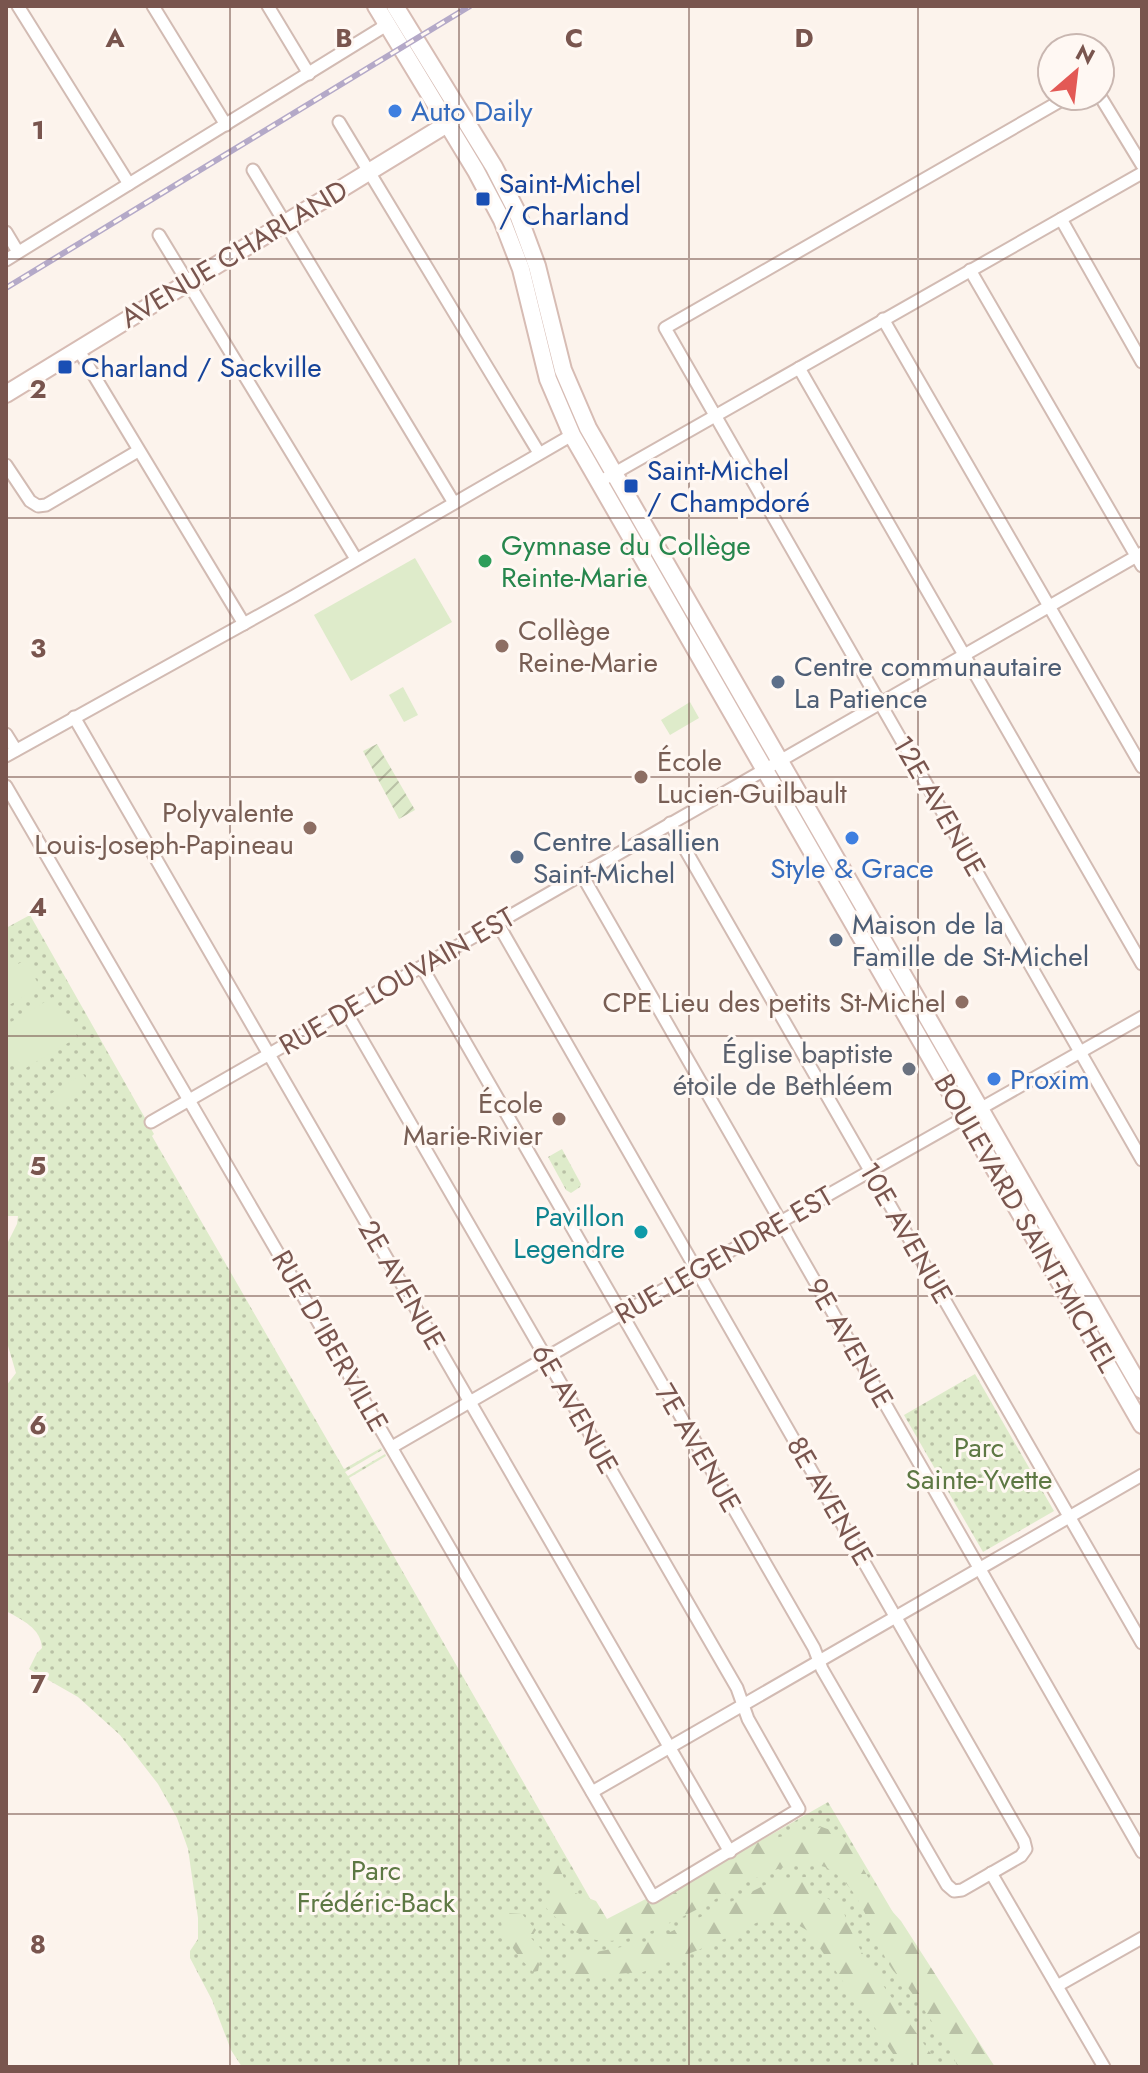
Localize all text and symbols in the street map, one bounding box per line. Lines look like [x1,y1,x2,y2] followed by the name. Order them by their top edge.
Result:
[104,19,125,57] text: A
[335,19,353,57] text: B
[565,19,583,57] text: C
[794,19,814,57] text: D
[1036,32,1116,112] north arrow
[1070,36,1101,73] text: N
[411,91,533,132] place label: Auto Daily
[386,102,404,120] marker: Auto Daily
[31,111,45,149] text: 1
[499,163,641,236] place label: Saint-Michel / Charland
[113,170,355,338] street label: AVENUE CHARLAND
[474,190,492,208] marker: Saint-Michel / Charland
[81,347,322,388] place label: Charland / Sackville
[56,358,74,376] marker: Charland / Sackville
[29,370,47,408] text: 2
[647,450,810,523] place label: Saint-Michel / Champdoré
[622,477,640,495] marker: Saint-Michel / Champdoré
[501,525,751,598] place label: Gymnase du Collège Reinte-Marie
[476,552,494,570] marker: Gymnase du Collège Reinte-Marie
[518,610,658,683] place label: Collège Reine-Marie
[30,629,46,667] text: 3
[493,637,511,655] marker: Collège Reine-Marie
[794,646,1062,719] place label: Centre communautaire La Patience
[769,673,787,691] marker: Centre communautaire La Patience
[882,728,996,884] street label: 12E AVENUE
[657,741,847,814] place label: École Lucien-Guilbault
[632,768,650,786] marker: École Lucien-Guilbault
[34,792,294,865] place label: Polyvalente Louis-Joseph-Papineau
[301,819,319,837] marker: Polyvalente Louis-Joseph-Papineau
[533,821,720,894] place label: Centre Lasallien Saint-Michel
[843,829,861,847] marker: Style & Grace
[508,848,526,866] marker: Centre Lasallien Saint-Michel
[770,848,934,889] place label: Style & Grace
[29,888,47,926] text: 4
[272,897,522,1065] street label: RUE DE LOUVAIN EST
[852,904,1089,977] place label: Maison de la Famille de St-Michel
[827,931,845,949] marker: Maison de la Famille de St-Michel
[603,982,946,1023] place label: CPE Lieu des petits St-Michel
[953,993,971,1011] marker: CPE Lieu des petits St-Michel
[673,1033,893,1106] place label: Église baptiste étoile de Bethléem
[1010,1059,1090,1100] place label: Proxim
[900,1060,918,1078] marker: Église baptiste étoile de Bethléem
[924,1066,1129,1380] street label: BOULEVARD SAINT-MICHEL
[985,1070,1003,1088] marker: Proxim
[403,1083,543,1156] place label: École Marie-Rivier
[550,1110,568,1128] marker: École Marie-Rivier
[30,1147,46,1185] text: 5
[849,1155,963,1311] street label: 10E AVENUE
[607,1176,841,1334] street label: RUE LEGENDRE EST
[513,1196,625,1269] place label: Pavillon Legendre
[348,1212,456,1358] street label: 2E AVENUE
[632,1223,650,1241] marker: Pavillon Legendre
[261,1243,399,1439] street label: RUE D'IBERVILLE
[796,1270,904,1416] street label: 9E AVENUE
[521,1336,629,1482] street label: 6E AVENUE
[645,1376,751,1520] street label: 7E AVENUE
[29,1406,47,1444] text: 6
[906,1427,1052,1500] park label: Parc Sainte-Yvette
[776,1429,884,1573] street label: 8E AVENUE
[30,1665,46,1703] text: 7
[297,1850,456,1923] park label: Parc Frédéric-Back
[30,1925,46,1963] text: 8

